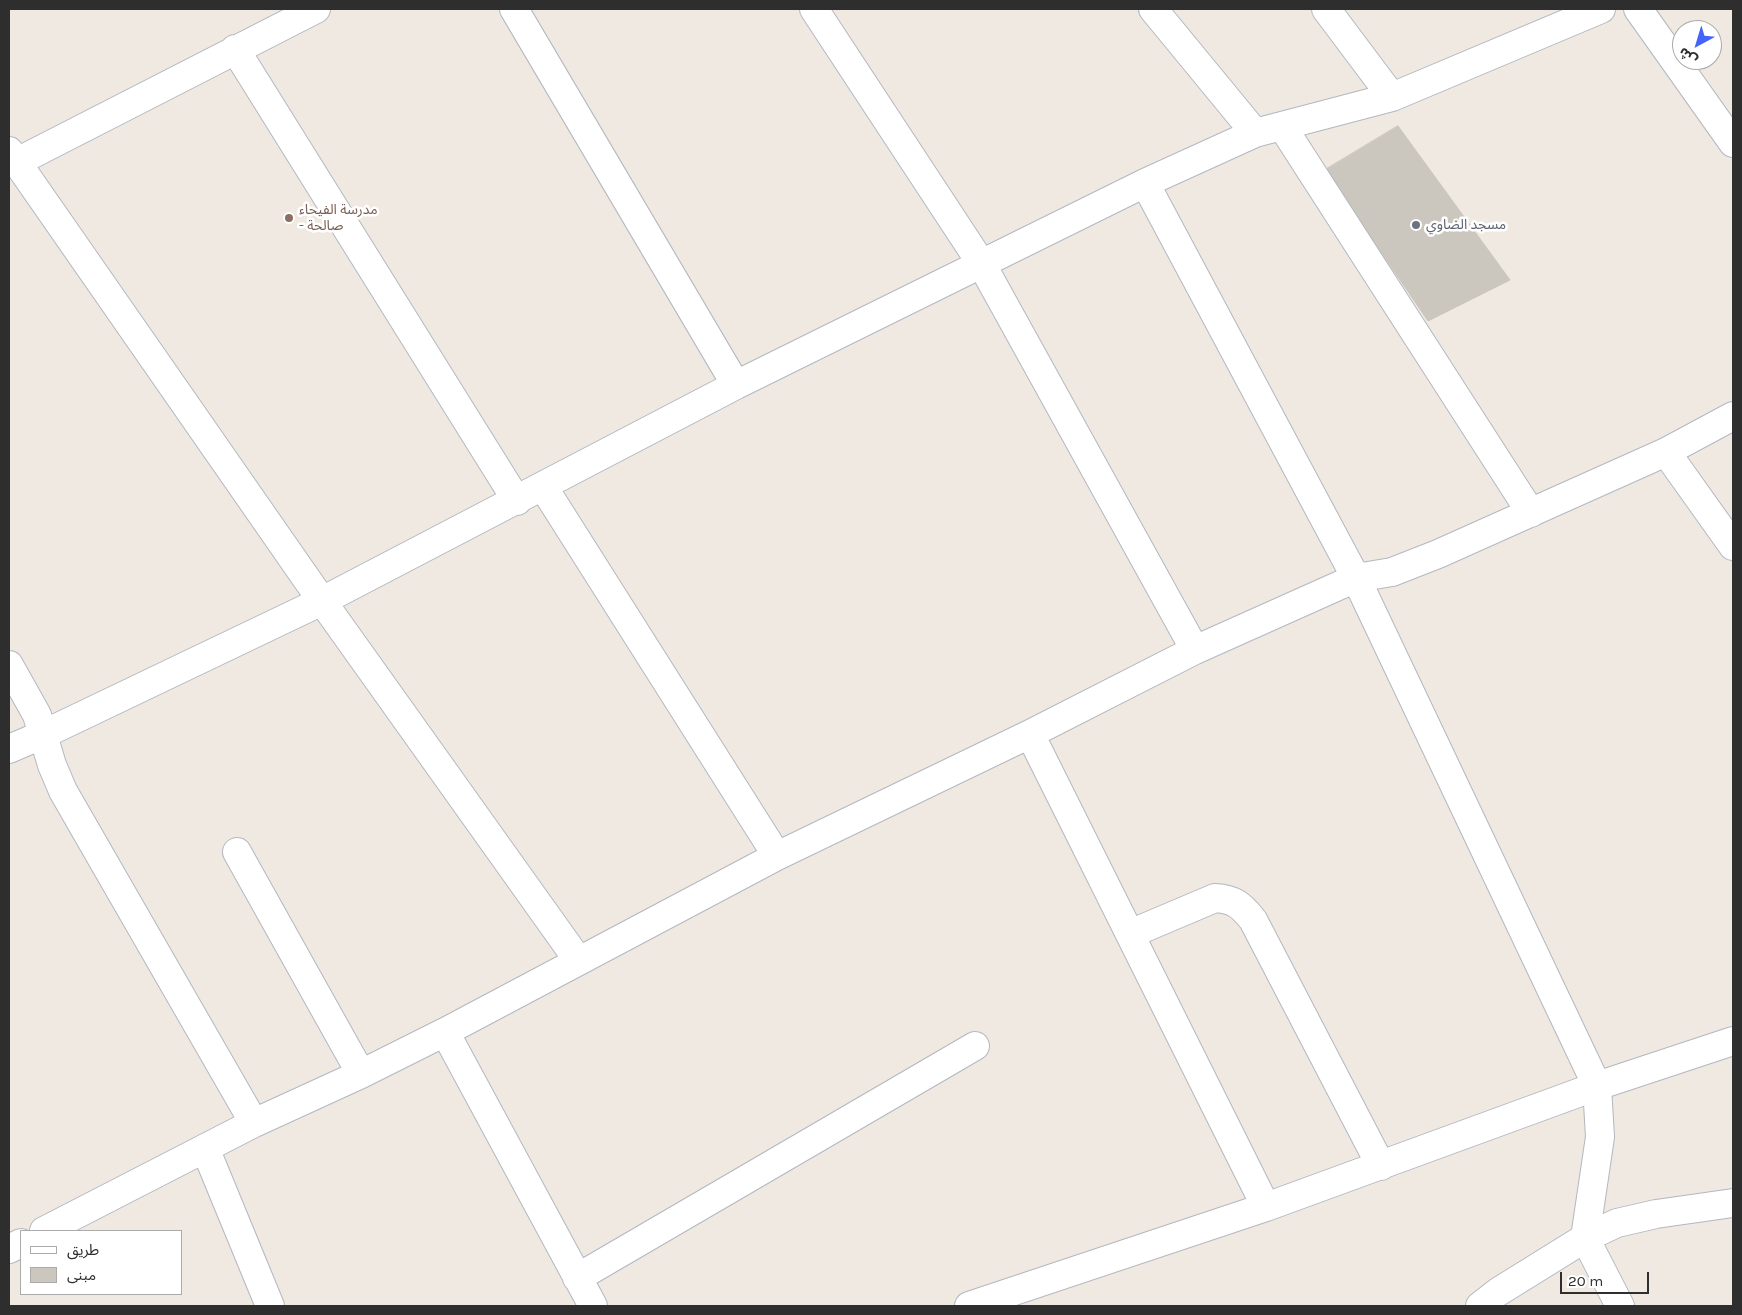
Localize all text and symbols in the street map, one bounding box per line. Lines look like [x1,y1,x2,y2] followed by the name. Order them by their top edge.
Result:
[1672,20,1722,70] north arrow
[1675,44,1701,69] text: ش
[299,202,377,234] place label: مدرسة الفيحاء - صالحة
[283,212,295,224] marker: مدرسة الفيحاء - صالحة
[1426,217,1506,233] place label: مسجد الضاوي
[1410,219,1422,231] marker: مسجد الضاوي
[20,1230,182,1295] legend
[67,1241,99,1259] text: طريق
[1562,1262,1651,1294] scale bar
[67,1266,96,1284] text: مبنى
[1568,1272,1603,1290] text: 20 m

